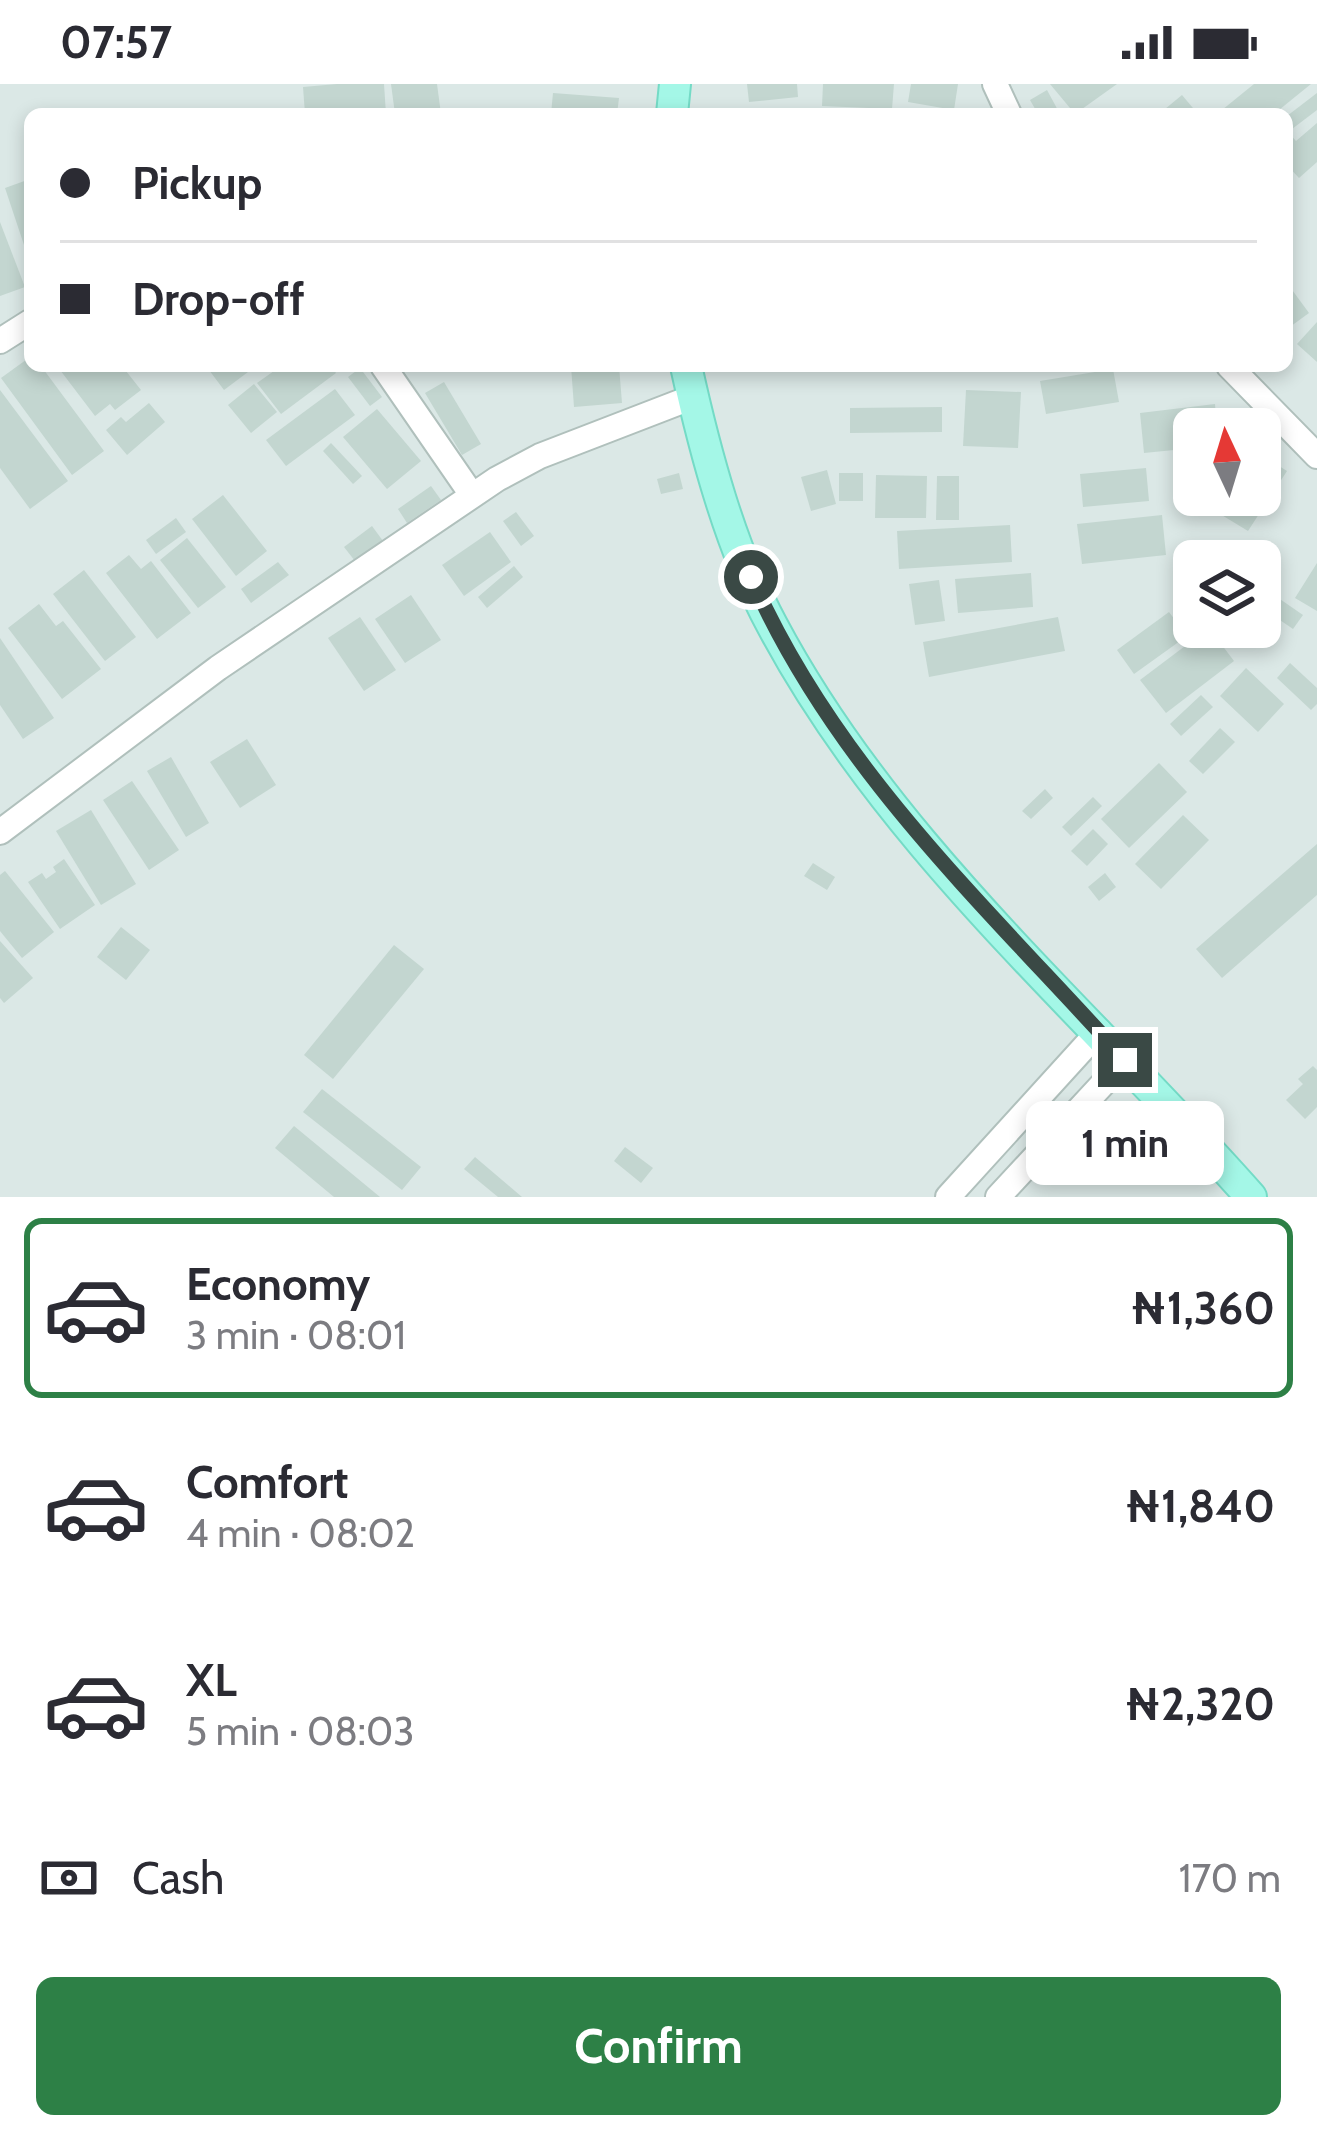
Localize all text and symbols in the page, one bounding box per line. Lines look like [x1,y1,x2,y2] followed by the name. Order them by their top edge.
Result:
[60,15,172,69] text: 07:57
[132,156,262,210] text: Pickup
[132,272,305,326] text: Drop-off
[1173,408,1281,516] north arrow
[1173,408,1281,648] map controls
[1173,540,1281,648] button: layers
[724,550,778,604] route start
[1098,1033,1152,1087] route end
[1026,1102,1224,1186] callout: 1 min
[1081,1119,1169,1167] text: 1 min
[42,1254,150,1362] icon: car
[186,1257,370,1311] text: Economy
[1130,1281,1275,1335] text: ₦1,360
[186,1311,406,1359] text: 3 min · 08:01
[42,1452,150,1560] icon: car
[186,1455,349,1509] text: Comfort
[1125,1479,1275,1533] text: ₦1,840
[186,1509,415,1557] text: 4 min · 08:02
[42,1650,150,1758] icon: car
[186,1653,237,1707] text: XL
[1125,1677,1275,1731] text: ₦2,320
[186,1707,414,1755] text: 5 min · 08:03
[36,1845,102,1911] icon: cash
[132,1851,224,1905] text: Cash
[1179,1854,1281,1902] text: 170 m
[36,1977,1281,2115] button: Confirm

